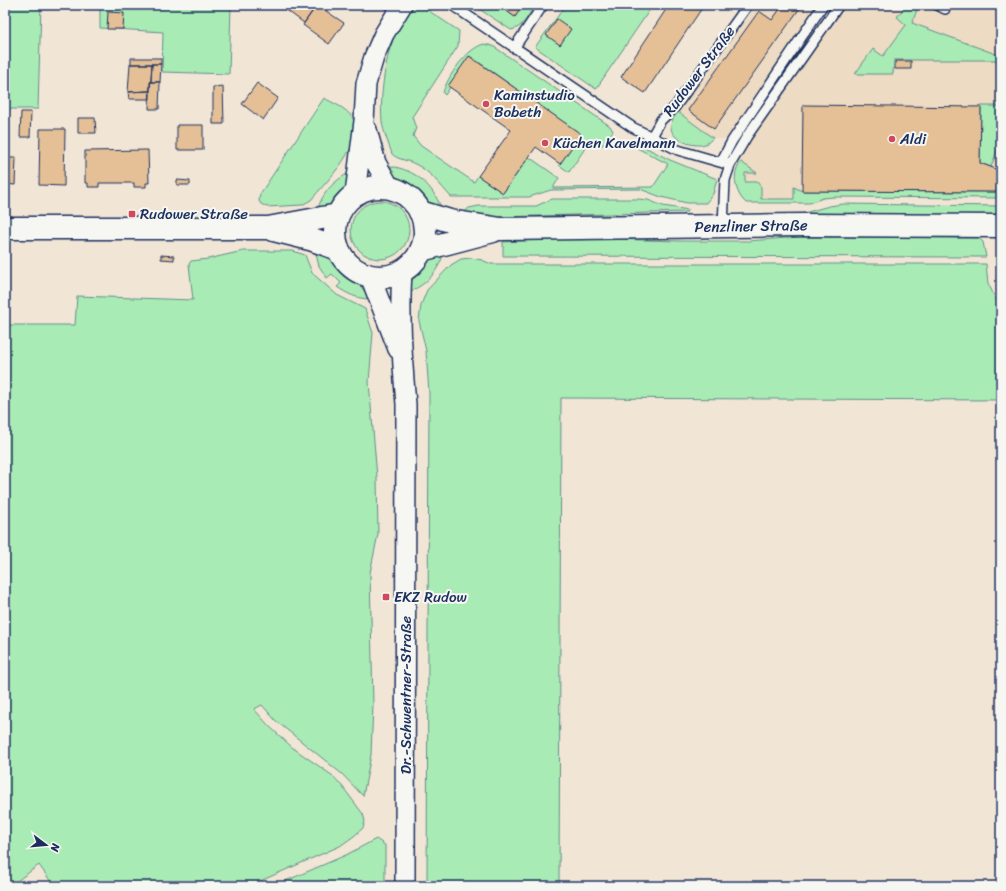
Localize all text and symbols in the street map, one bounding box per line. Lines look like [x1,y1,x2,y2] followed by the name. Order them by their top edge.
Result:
[656,20,742,122] street label: Rudower Straße
[494,82,575,125] place label: Kaminstudio Bobeth
[481,99,491,109] marker: Kaminstudio Bobeth
[899,126,927,152] place label: Aldi
[553,130,676,156] place label: Küchen Kavelmann
[887,134,897,144] marker: Aldi
[540,138,550,148] marker: Küchen Kavelmann
[140,201,248,227] place label: Rudower Straße
[127,209,137,219] marker: Rudower Straße
[694,212,808,240] street label: Penzliner Straße
[394,584,468,610] place label: EKZ Rudow
[381,592,391,602] marker: EKZ Rudow
[393,615,419,774] street label: Dr.-Schwentner-Straße
[26,825,66,865] north arrow
[45,840,66,854] text: N

